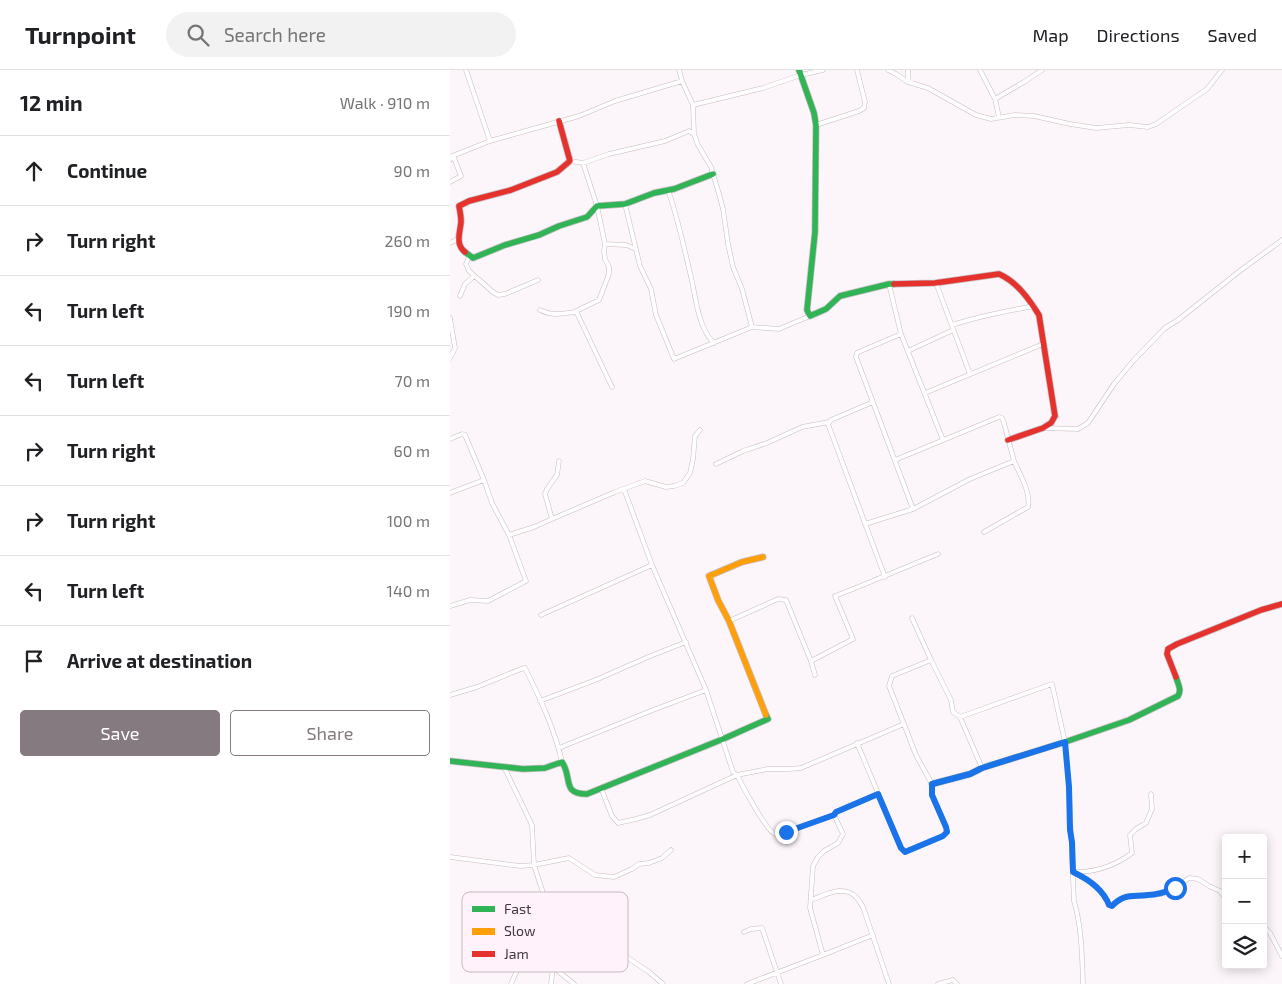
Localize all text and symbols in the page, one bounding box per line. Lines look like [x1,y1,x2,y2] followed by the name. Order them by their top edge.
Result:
[166,12,516,57] search box
[25,20,136,49] text: Turnpoint
[184,21,212,49] icon: search
[224,23,326,46] text: Search here
[1032,24,1069,46] text: Map
[1097,24,1180,46] text: Directions
[1208,24,1257,46] text: Saved
[20,90,83,115] text: 12 min
[340,93,430,112] text: Walk · 910 m
[20,157,48,185] icon: ahead
[67,159,147,182] text: Continue
[394,161,430,180] text: 90 m
[20,227,48,255] icon: right
[67,229,155,252] text: Turn right
[385,231,430,250] text: 260 m
[20,297,48,325] icon: left
[67,299,144,322] text: Turn left
[387,301,430,320] text: 190 m
[20,367,48,395] icon: left
[67,369,144,392] text: Turn left
[395,371,430,390] text: 70 m
[20,437,48,465] icon: right
[67,439,155,462] text: Turn right
[394,441,430,460] text: 60 m
[20,507,48,535] icon: right
[67,509,155,532] text: Turn right
[387,511,430,530] text: 100 m
[20,577,48,605] icon: left
[67,579,144,602] text: Turn left
[387,581,430,600] text: 140 m
[20,647,48,675] icon: arrive
[67,649,252,672] text: Arrive at destination
[20,710,220,756] button: Save
[230,710,430,756] button: Share
[775,821,798,844] route end
[1222,834,1267,969] map controls
[1222,834,1267,879] button: +
[1164,877,1187,900] route start
[1222,879,1267,924] button: −
[462,892,628,972] legend
[504,900,531,917] text: Fast
[504,922,536,939] text: Slow
[1222,924,1267,969] button: layers
[504,945,529,962] text: Jam

